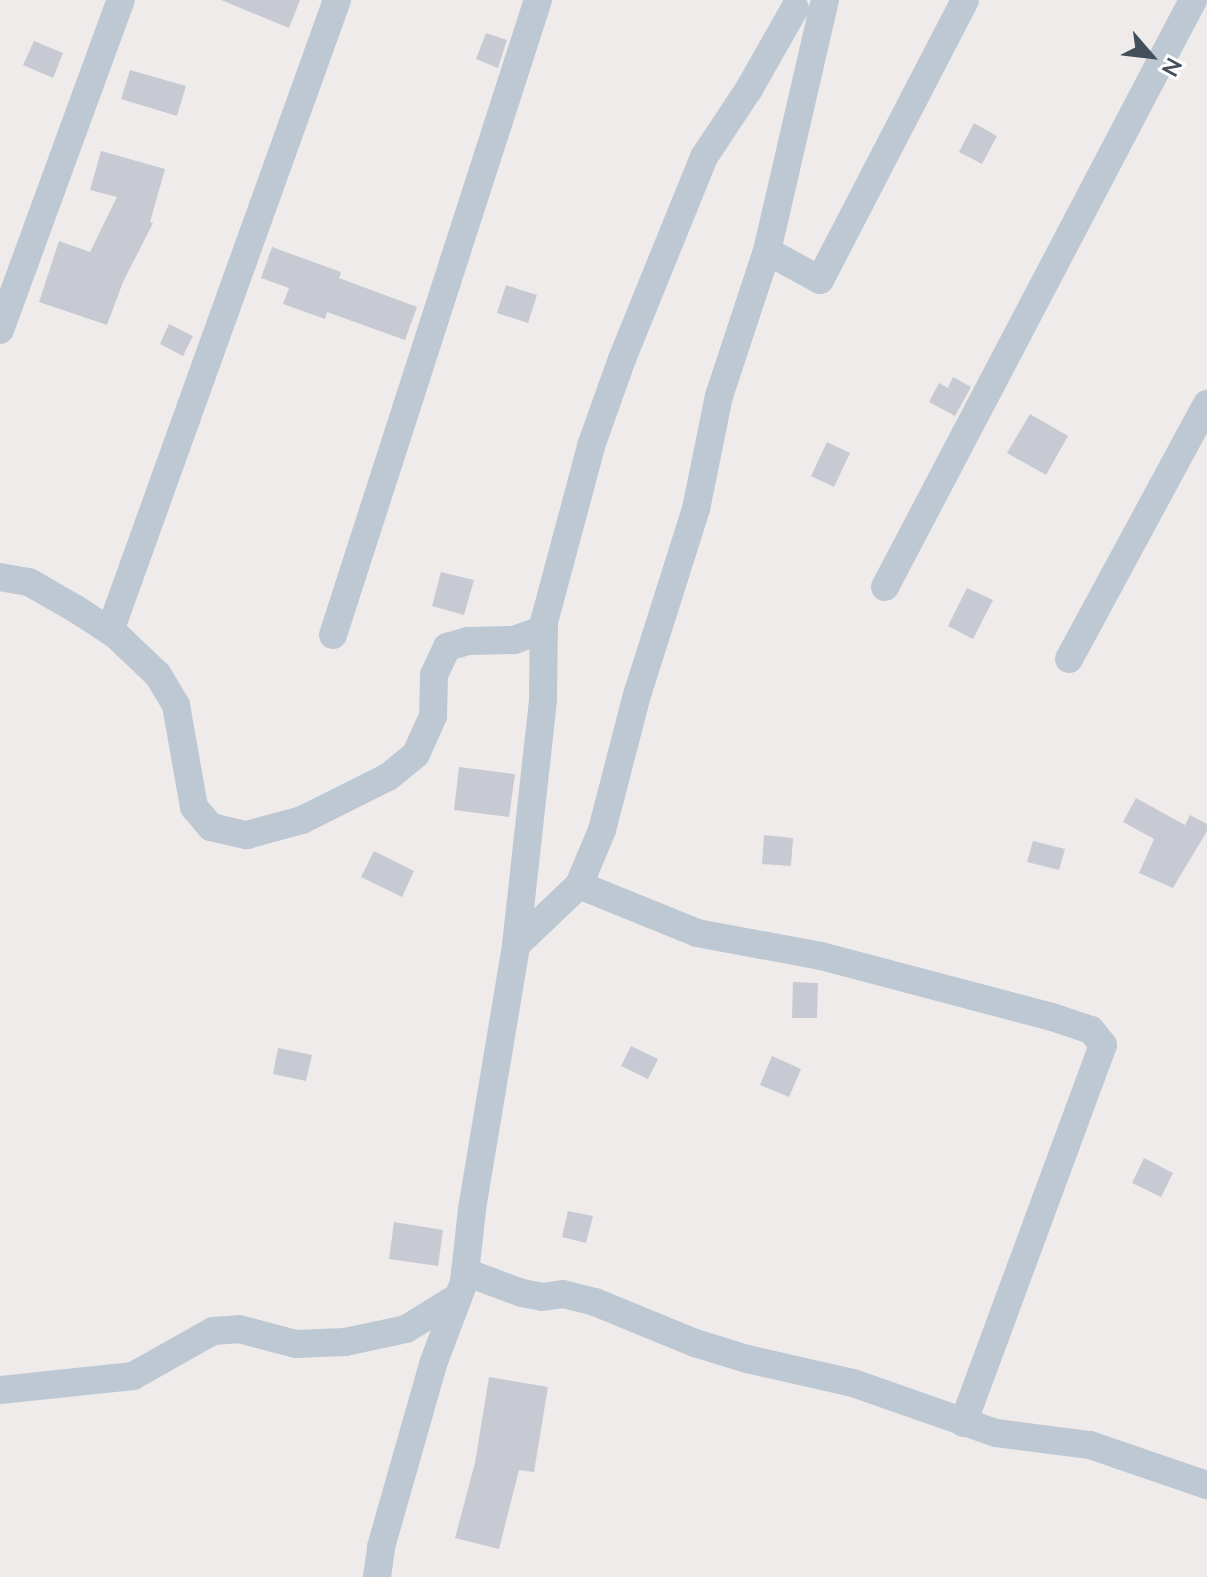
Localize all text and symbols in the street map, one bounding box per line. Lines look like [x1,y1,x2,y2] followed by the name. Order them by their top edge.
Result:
[1111,16,1191,96] north arrow
[1157,54,1189,81] text: N

